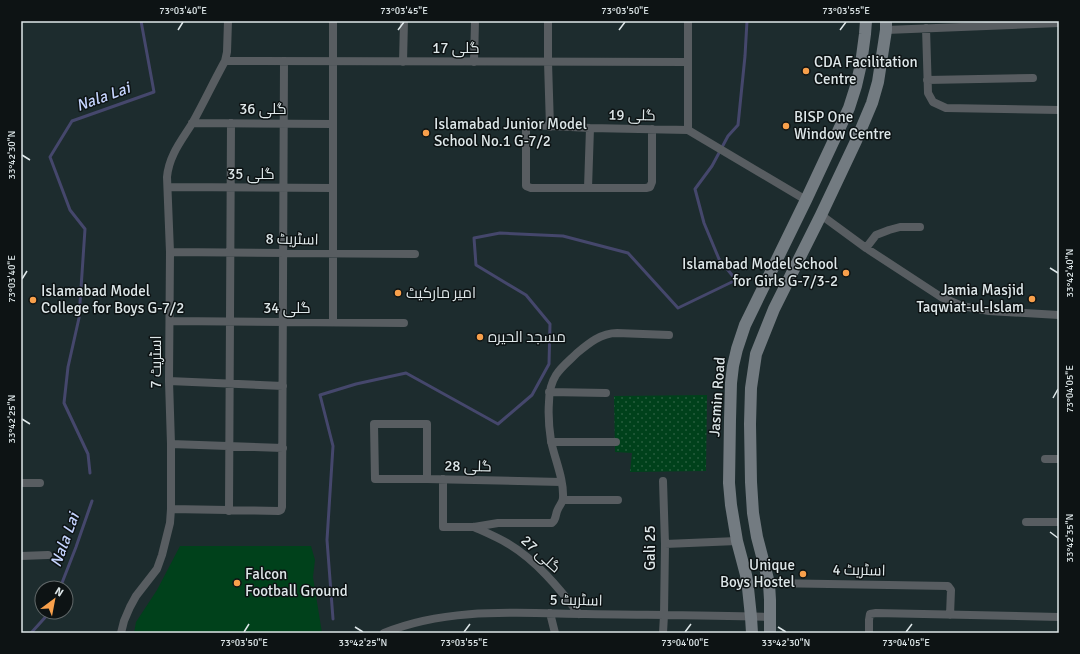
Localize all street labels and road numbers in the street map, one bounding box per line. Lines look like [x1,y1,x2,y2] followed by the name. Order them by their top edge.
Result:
[432,39,480,58] street label: گلی 17
[239,100,287,119] street label: گلی 36
[608,106,656,125] street label: گلی 19
[227,165,275,184] street label: گلی 35
[265,230,319,248] street label: اسٹریٹ 8
[263,299,311,318] street label: گلی 34
[147,335,165,389] street label: اسٹریٹ 7
[705,356,729,438] street label: Jasmin Road
[444,457,492,476] street label: گلی 28
[641,525,659,571] street label: Gali 25
[517,531,565,577] street label: گلی 27
[832,561,886,579] street label: اسٹریٹ 4
[549,591,603,609] street label: اسٹریٹ 5

